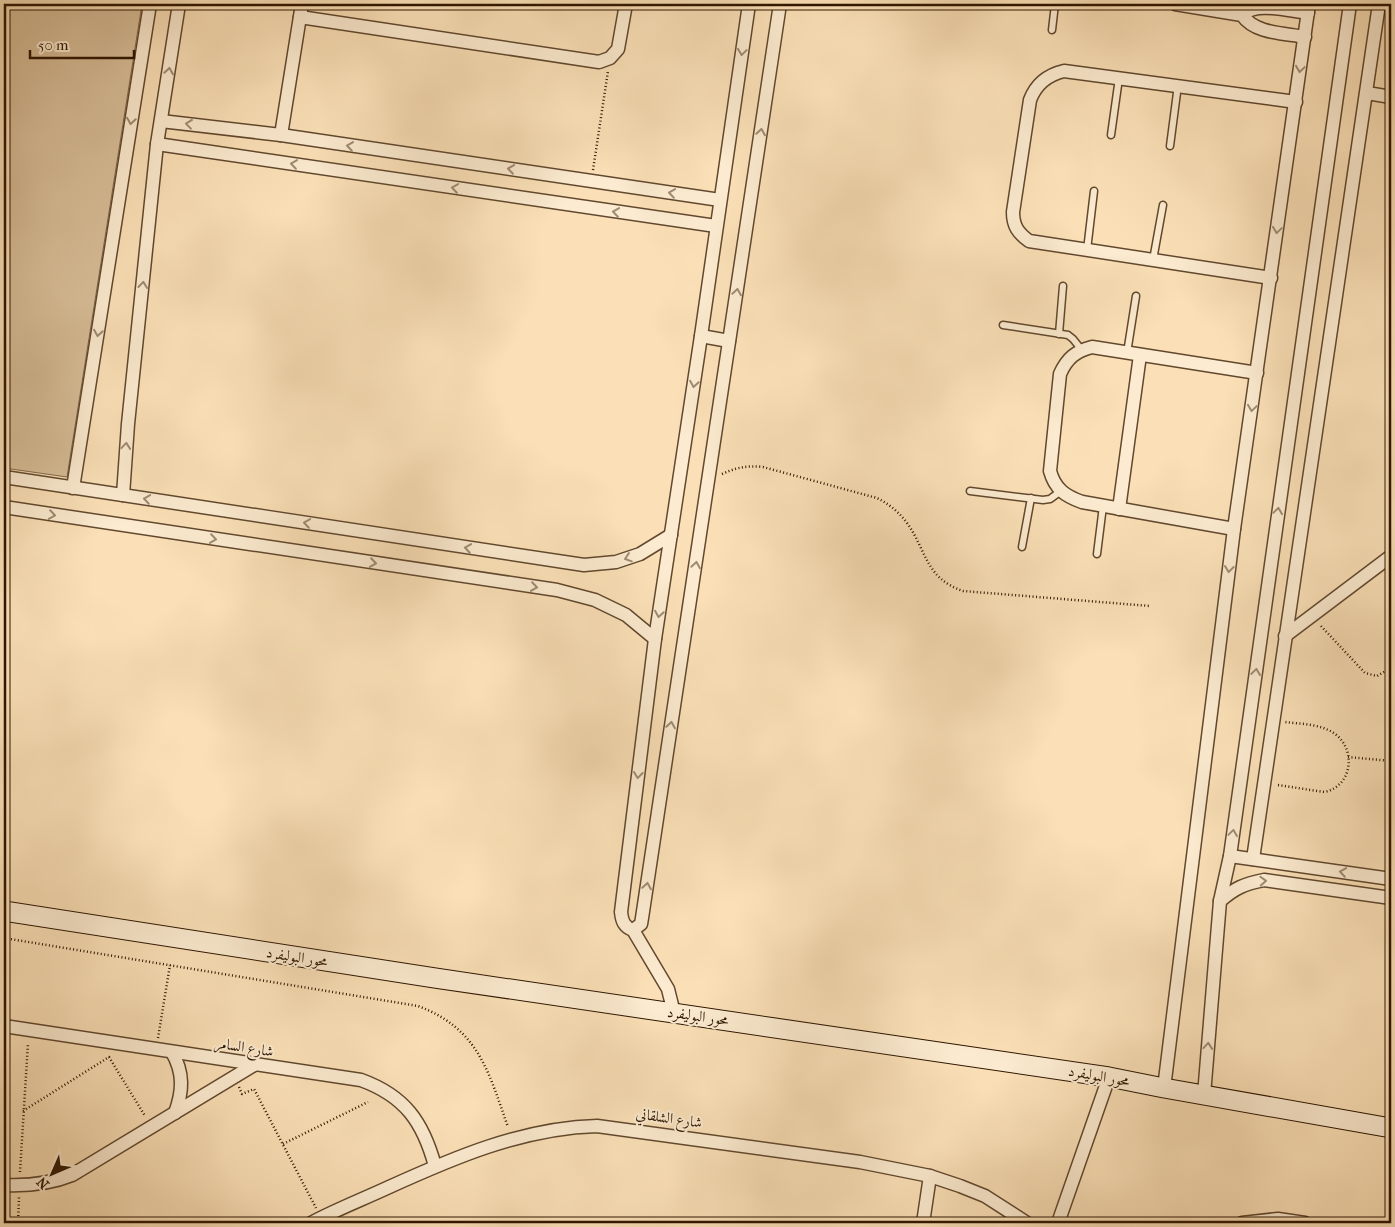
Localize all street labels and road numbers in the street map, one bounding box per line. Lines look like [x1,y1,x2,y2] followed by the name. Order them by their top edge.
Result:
[265,943,329,972] street label: محور البوليفرد
[666,1003,730,1030] street label: محور البوليفرد
[213,1033,275,1064] street label: شارع السامر
[1067,1062,1131,1091] street label: محور البوليفرد
[634,1104,703,1136] street label: شارع الشلقاني

